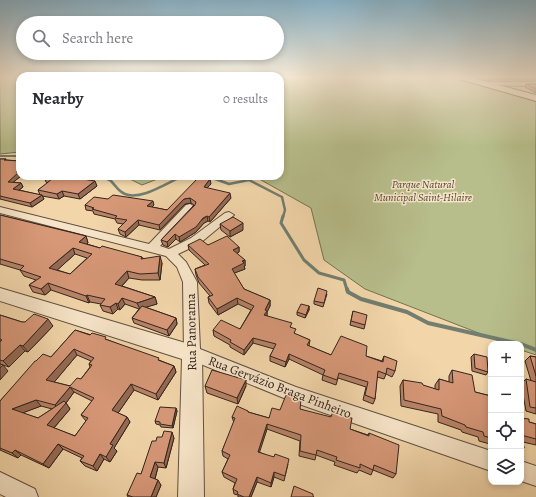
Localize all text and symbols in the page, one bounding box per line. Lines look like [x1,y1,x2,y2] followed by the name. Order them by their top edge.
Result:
[16,16,284,60] search box
[30,27,52,49] icon: search
[62,28,133,48] text: Search here
[32,87,83,110] text: Nearby
[223,90,268,107] text: 0 results
[374,177,472,205] park label: Parque Natural Municipal Saint-Hilaire
[182,293,200,371] street label: Rua Panorama
[488,341,524,485] map controls
[488,341,524,377] button: +
[206,352,354,422] street label: Rua Gervázio Braga Pinheiro
[488,377,524,413] button: −
[488,413,524,449] button: locate
[488,449,524,485] button: layers

